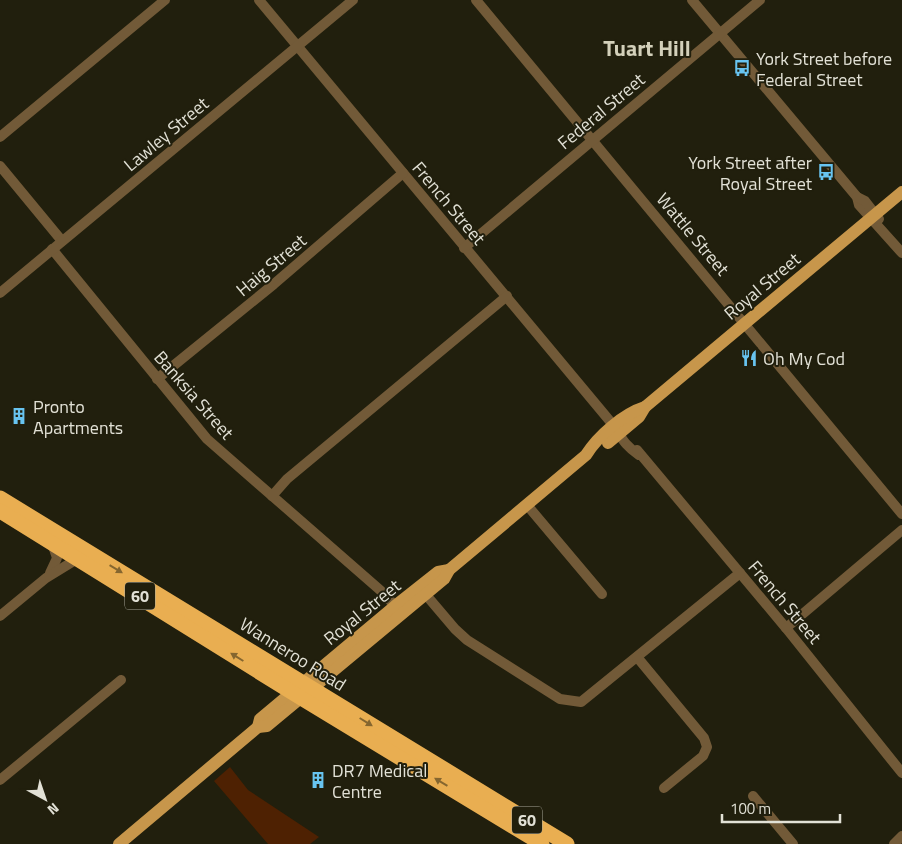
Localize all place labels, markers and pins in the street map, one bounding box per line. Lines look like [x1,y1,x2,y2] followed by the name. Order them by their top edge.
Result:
[756,45,892,93] place label: York Street before Federal Street
[732,58,752,78] bus stop icon: York Street before Federal Street
[688,149,813,197] place label: York Street after Royal Street
[816,162,836,182] bus stop icon: York Street after Royal Street
[763,345,845,372] place label: Oh My Cod
[739,348,759,368] restaurant icon: Oh My Cod
[33,393,123,441] place label: Pronto Apartments
[9,406,29,426] building icon: Pronto Apartments
[332,757,427,805] place label: DR7 Medical Centre
[308,770,328,790] building icon: DR7 Medical Centre

